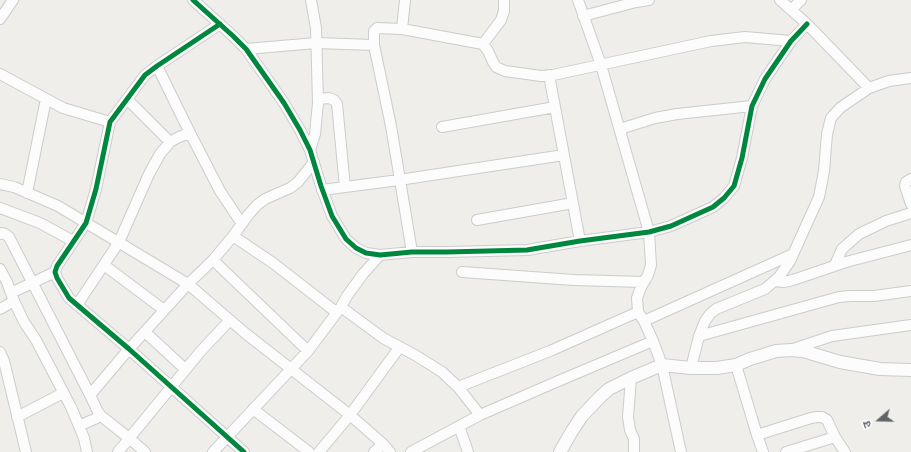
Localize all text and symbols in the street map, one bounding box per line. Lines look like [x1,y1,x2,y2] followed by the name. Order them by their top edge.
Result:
[859,400,899,440] north arrow
[860,419,874,430] text: उ

